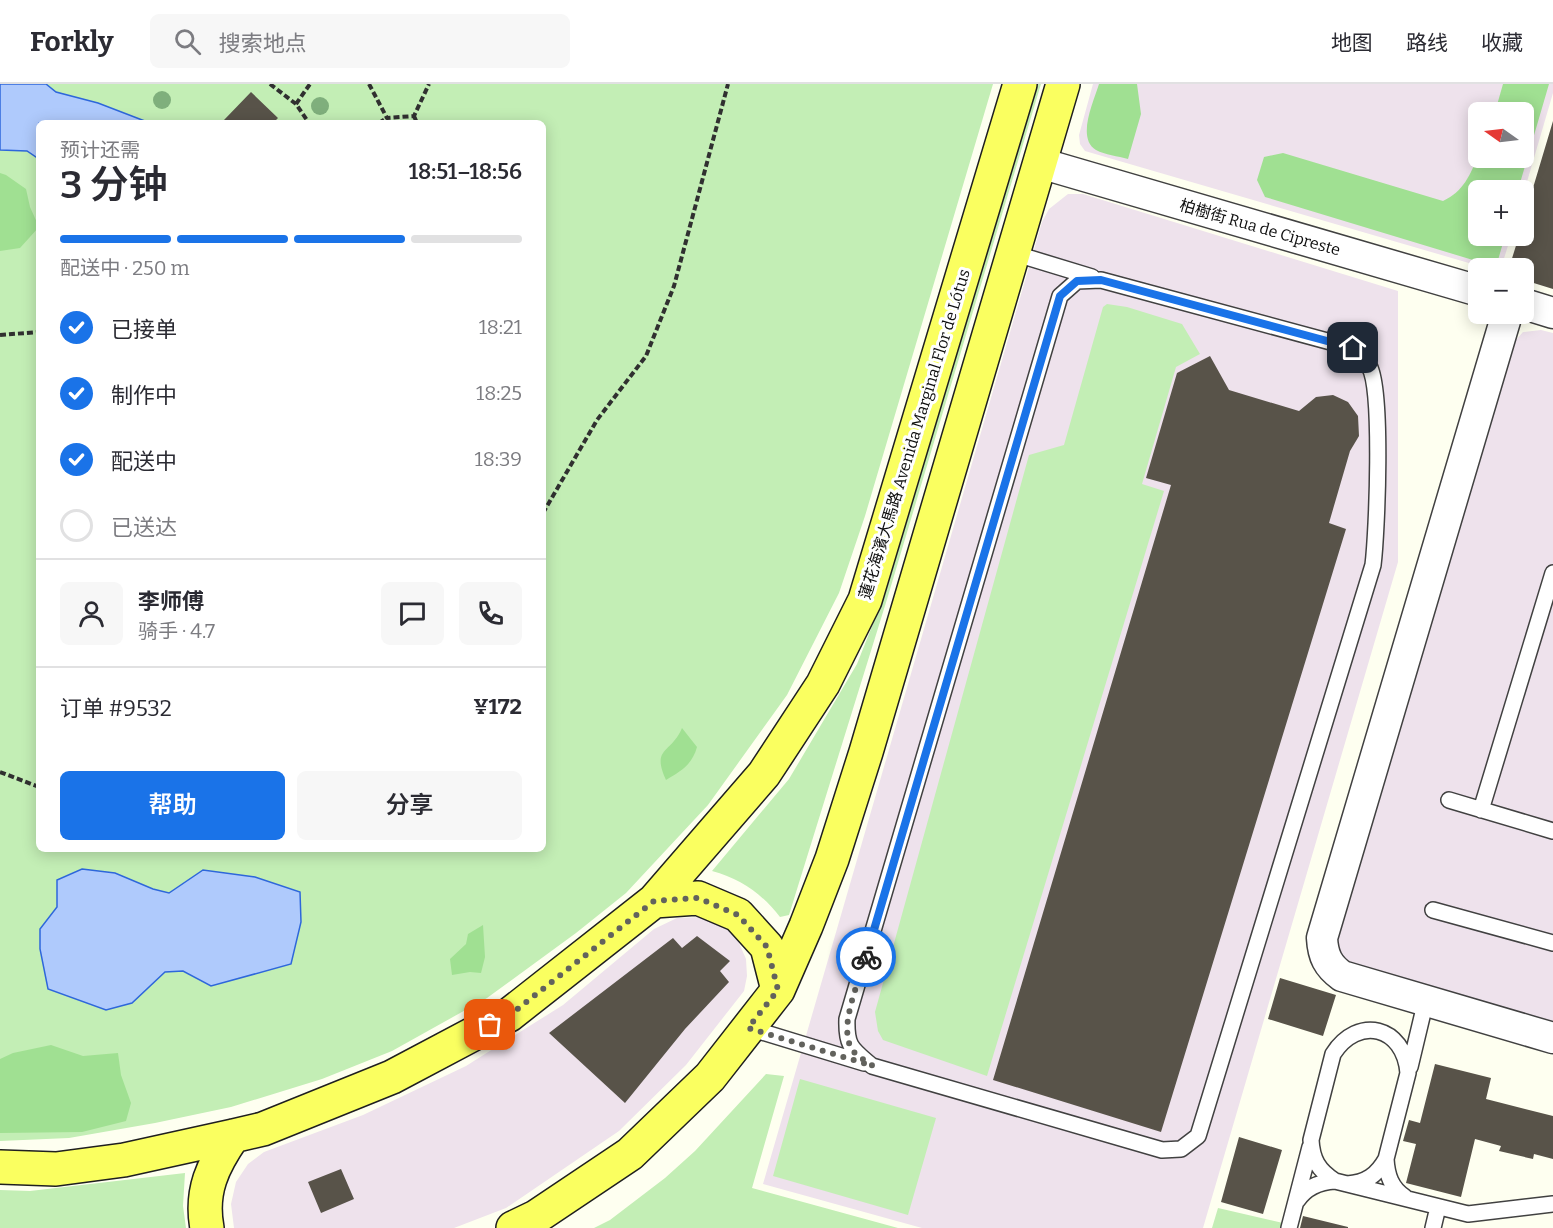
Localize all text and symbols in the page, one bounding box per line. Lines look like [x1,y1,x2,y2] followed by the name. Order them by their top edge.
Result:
[150,14,570,68] search box
[30,25,114,58] text: Forkly
[171,25,204,58] icon: search
[219,30,307,57] text: 搜索地点
[1331,30,1373,56] text: 地图
[1406,30,1448,56] text: 路线
[1481,30,1523,56] text: 收藏
[1468,102,1534,168] north arrow
[1468,102,1534,324] map controls
[60,138,140,162] text: 预计还需
[409,158,522,185] text: 18:51–18:56
[60,162,168,208] text: 3 分钟
[1468,180,1534,246] button: +
[1177,195,1342,260] street label: 柏樹街 Rua de Cipreste
[60,256,190,280] text: 配送中 · 250 m
[1468,258,1534,324] button: −
[855,267,974,601] street label: 蓮花海濱大馬路 Avenida Marginal Flor de Lótus
[60,311,93,344] icon: check
[479,315,522,339] text: 18:21
[111,316,177,343] text: 已接单
[1327,322,1378,373] pin
[1336,331,1369,364] icon: home
[60,377,93,410] icon: check
[476,381,522,405] text: 18:25
[111,382,177,409] text: 制作中
[60,443,93,476] icon: check
[475,447,522,471] text: 18:39
[111,448,177,475] text: 配送中
[111,514,177,541] text: 已送达
[60,582,123,645] button: person
[381,582,444,645] button: chat
[459,582,522,645] button: phone
[138,588,204,615] text: 李师傅
[138,619,215,643] text: 骑手 · 4.7
[473,693,522,720] text: ¥172
[60,695,172,722] text: 订单 #9532
[60,771,285,840] button: 帮助
[297,771,522,840] button: 分享
[836,927,896,987] courier
[850,941,883,974] icon: bike
[464,999,515,1050] pin
[473,1008,506,1041] icon: bag

